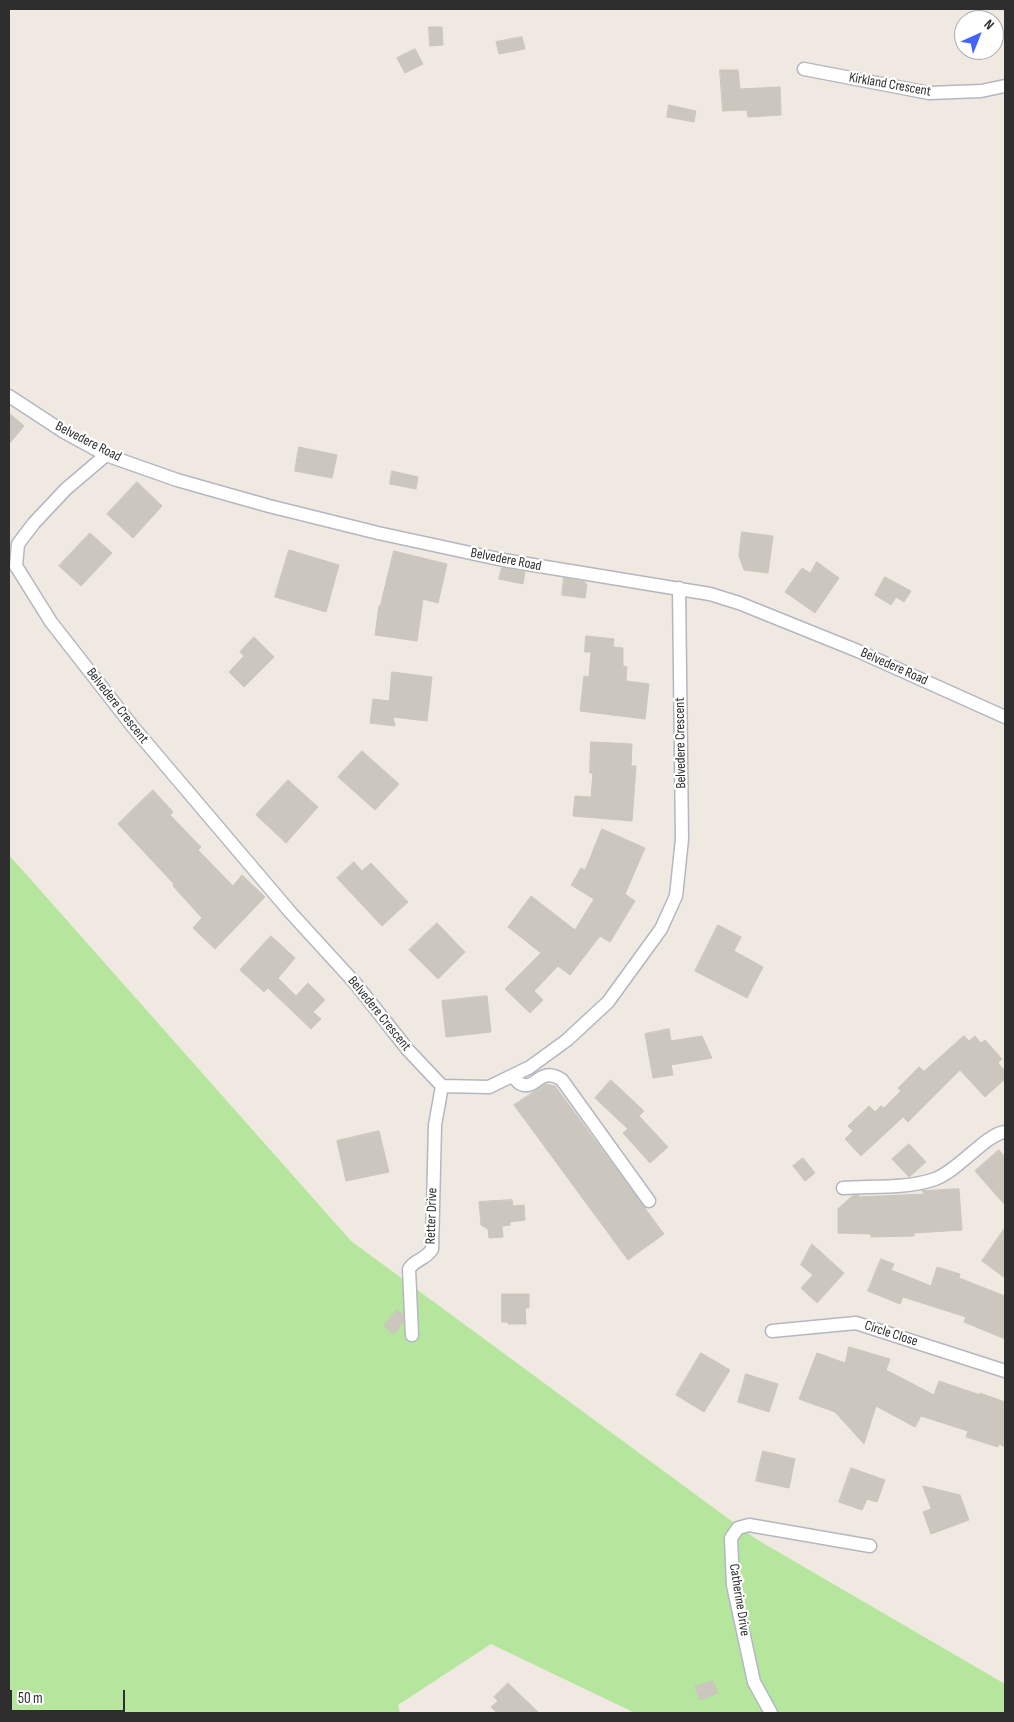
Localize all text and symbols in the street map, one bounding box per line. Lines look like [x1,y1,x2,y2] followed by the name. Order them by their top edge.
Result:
[954,10,1004,60] north arrow
[980,16,998,33] text: N
[848,70,932,100] street label: Kirkland Crescent
[52,418,124,466] street label: Belvedere Road
[469,545,543,575] street label: Belvedere Road
[858,645,930,689] street label: Belvedere Road
[82,665,152,747] street label: Belvedere Crescent
[672,697,690,789] street label: Belvedere Crescent
[344,973,414,1055] street label: Belvedere Crescent
[423,1187,441,1245] street label: Retter Drive
[862,1317,920,1351] street label: Circle Close
[725,1563,753,1637] street label: Catherine Drive
[12,1680,128,1712] scale bar
[18,1689,43,1708] text: 50 m

